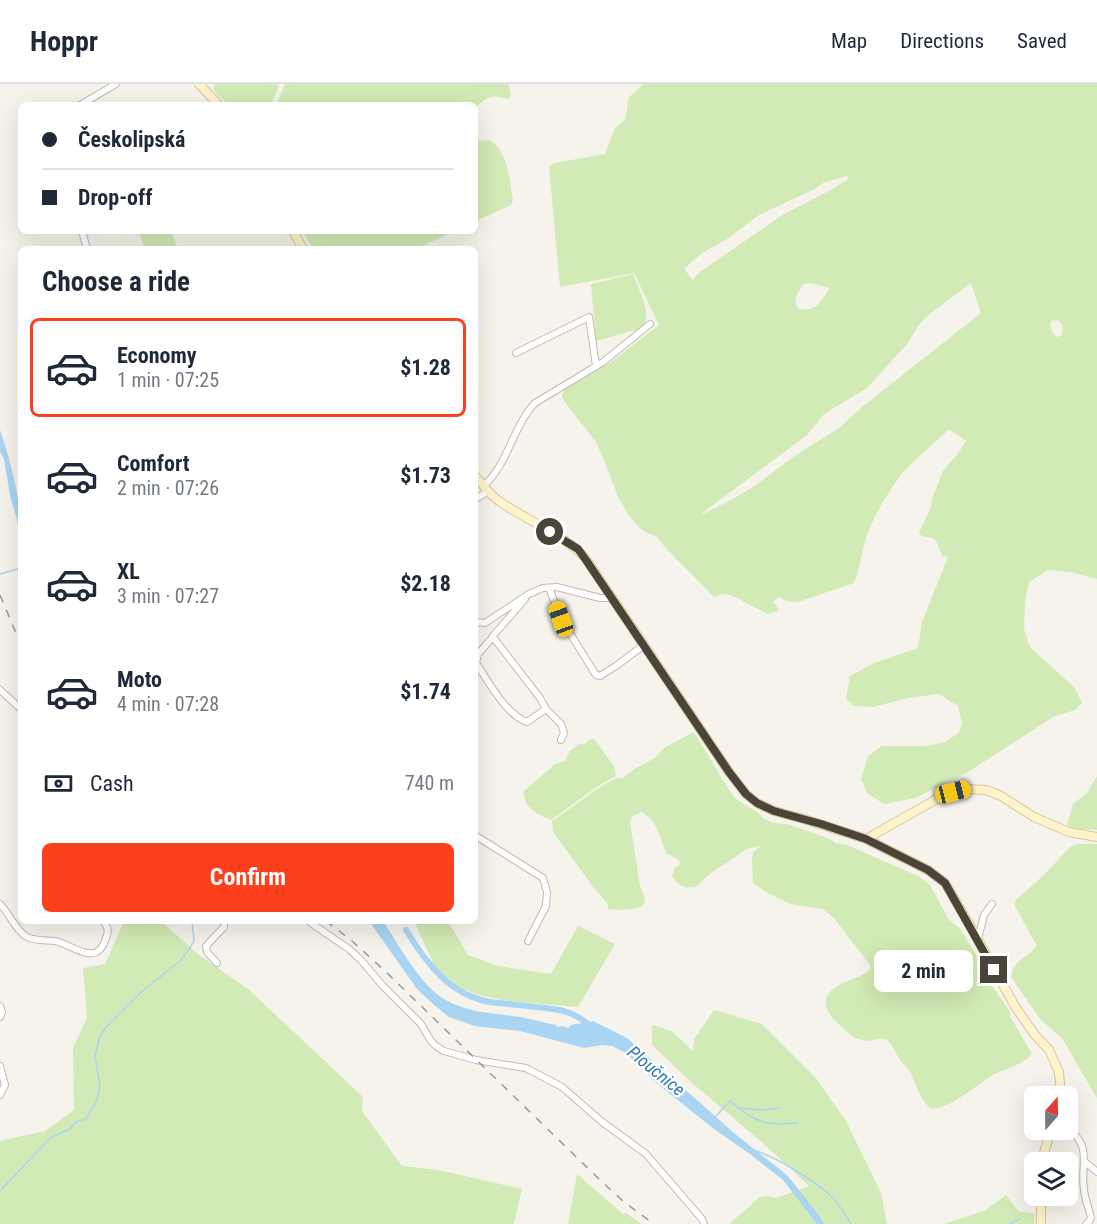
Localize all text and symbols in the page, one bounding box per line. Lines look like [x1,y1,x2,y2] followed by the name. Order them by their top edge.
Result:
[30,25,98,58] text: Hoppr
[831,29,867,53] text: Map
[900,29,984,53] text: Directions
[1017,29,1067,53] text: Saved
[78,127,185,152] text: Českolipská
[78,185,152,210] text: Drop-off
[42,266,190,298] text: Choose a ride
[45,341,99,395] icon: car
[117,343,197,368] text: Economy
[400,355,451,380] text: $1.28
[117,368,219,392] text: 1 min · 07:25
[45,449,99,503] icon: car
[117,451,190,476] text: Comfort
[400,463,451,488] text: $1.73
[117,476,219,500] text: 2 min · 07:26
[536,518,563,545] route start
[45,557,99,611] icon: car
[117,559,140,584] text: XL
[400,571,451,596] text: $2.18
[117,584,219,608] text: 3 min · 07:27
[546,599,576,639] car
[45,665,99,719] icon: car
[117,667,162,692] text: Moto
[400,679,451,704] text: $1.74
[117,692,219,716] text: 4 min · 07:28
[42,767,75,800] icon: cash
[90,771,134,796] text: Cash
[405,771,454,795] text: 740 m
[933,779,973,805] car
[42,843,454,912] button: Confirm
[874,949,973,991] callout: 2 min
[980,956,1007,983] route end
[901,959,946,983] text: 2 min
[623,1041,689,1100] water label: Ploučnice
[1024,1086,1078,1140] north arrow
[1024,1086,1078,1206] map controls
[1024,1152,1078,1206] button: layers

